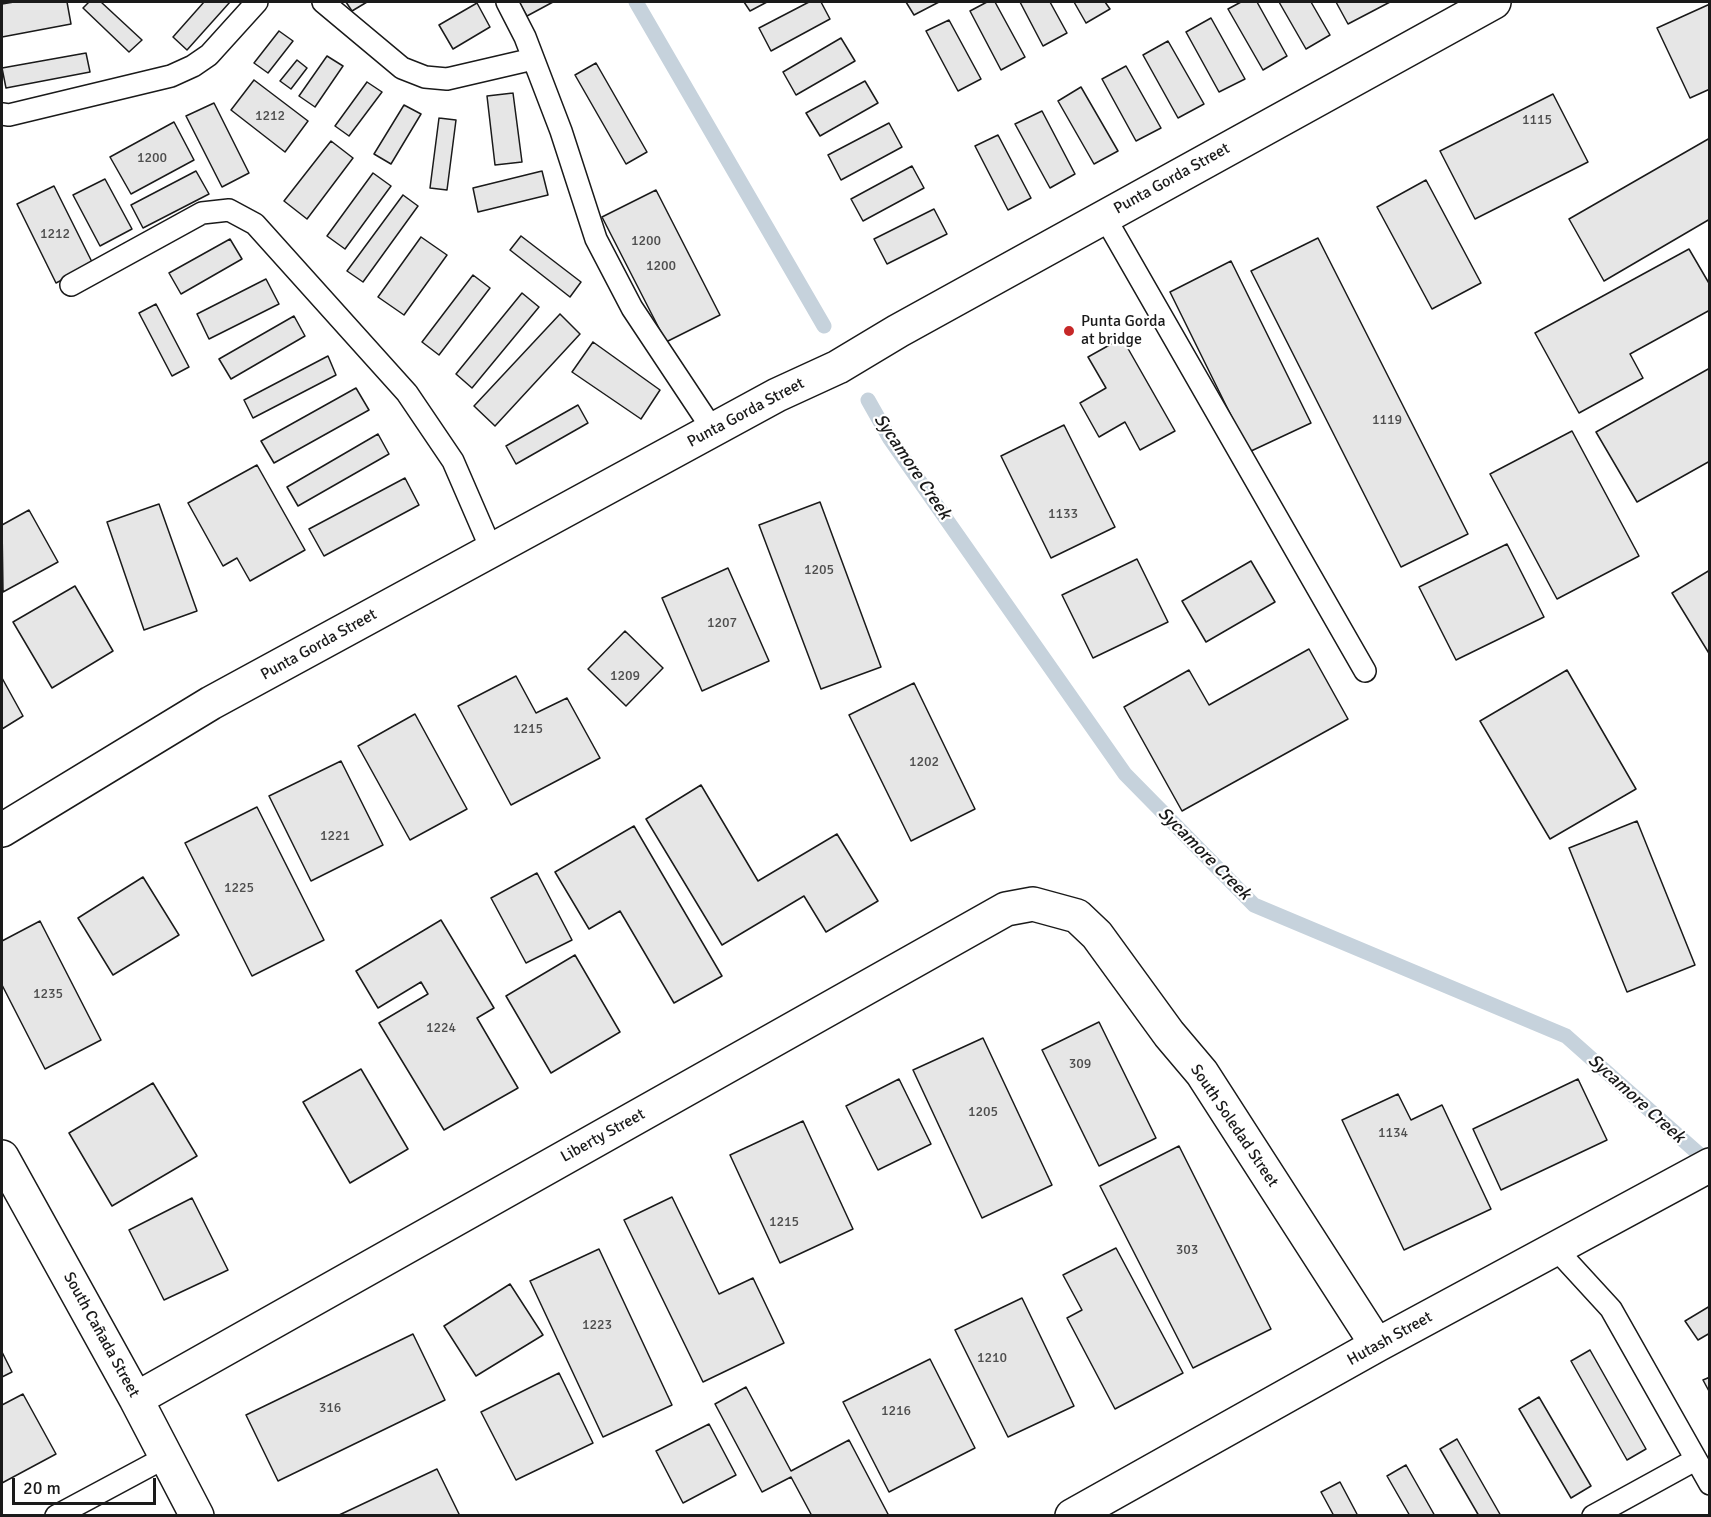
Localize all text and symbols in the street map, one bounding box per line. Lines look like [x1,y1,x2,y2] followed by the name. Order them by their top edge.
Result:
[255,108,285,124] house number: 1212
[1522,112,1552,128] house number: 1115
[1111,139,1233,219] street label: Punta Gorda Street
[137,150,167,166] house number: 1200
[40,226,70,242] house number: 1212
[631,233,661,249] house number: 1200
[646,258,676,274] house number: 1200
[1081,312,1166,350] place label: Punta Gorda at bridge
[1062,324,1076,338] marker: Punta Gorda at bridge
[684,374,808,452] street label: Punta Gorda Street
[869,410,955,524] water label: Sycamore Creek
[1372,412,1402,428] house number: 1119
[1048,506,1078,522] house number: 1133
[804,562,834,578] house number: 1205
[258,605,380,685] street label: Punta Gorda Street
[707,615,737,631] house number: 1207
[610,668,640,684] house number: 1209
[513,721,543,737] house number: 1215
[909,754,939,770] house number: 1202
[1153,803,1255,905] water label: Sycamore Creek
[320,828,350,844] house number: 1221
[224,880,254,896] house number: 1225
[33,986,63,1002] house number: 1235
[426,1020,456,1036] house number: 1224
[1583,1050,1689,1148] water label: Sycamore Creek
[1069,1056,1091,1072] house number: 309
[1186,1061,1282,1191] street label: South Soledad Street
[968,1104,998,1120] house number: 1205
[557,1105,649,1167] street label: Liberty Street
[1378,1125,1408,1141] house number: 1134
[769,1214,799,1230] house number: 1215
[1176,1242,1198,1258] house number: 303
[59,1269,143,1401] street label: South Cañada Street
[1344,1308,1436,1370] street label: Hutash Street
[582,1317,612,1333] house number: 1223
[977,1350,1007,1366] house number: 1210
[319,1400,341,1416] house number: 316
[881,1403,911,1419] house number: 1216
[15,1466,159,1504] scale bar
[23,1477,61,1499] text: 20 m

